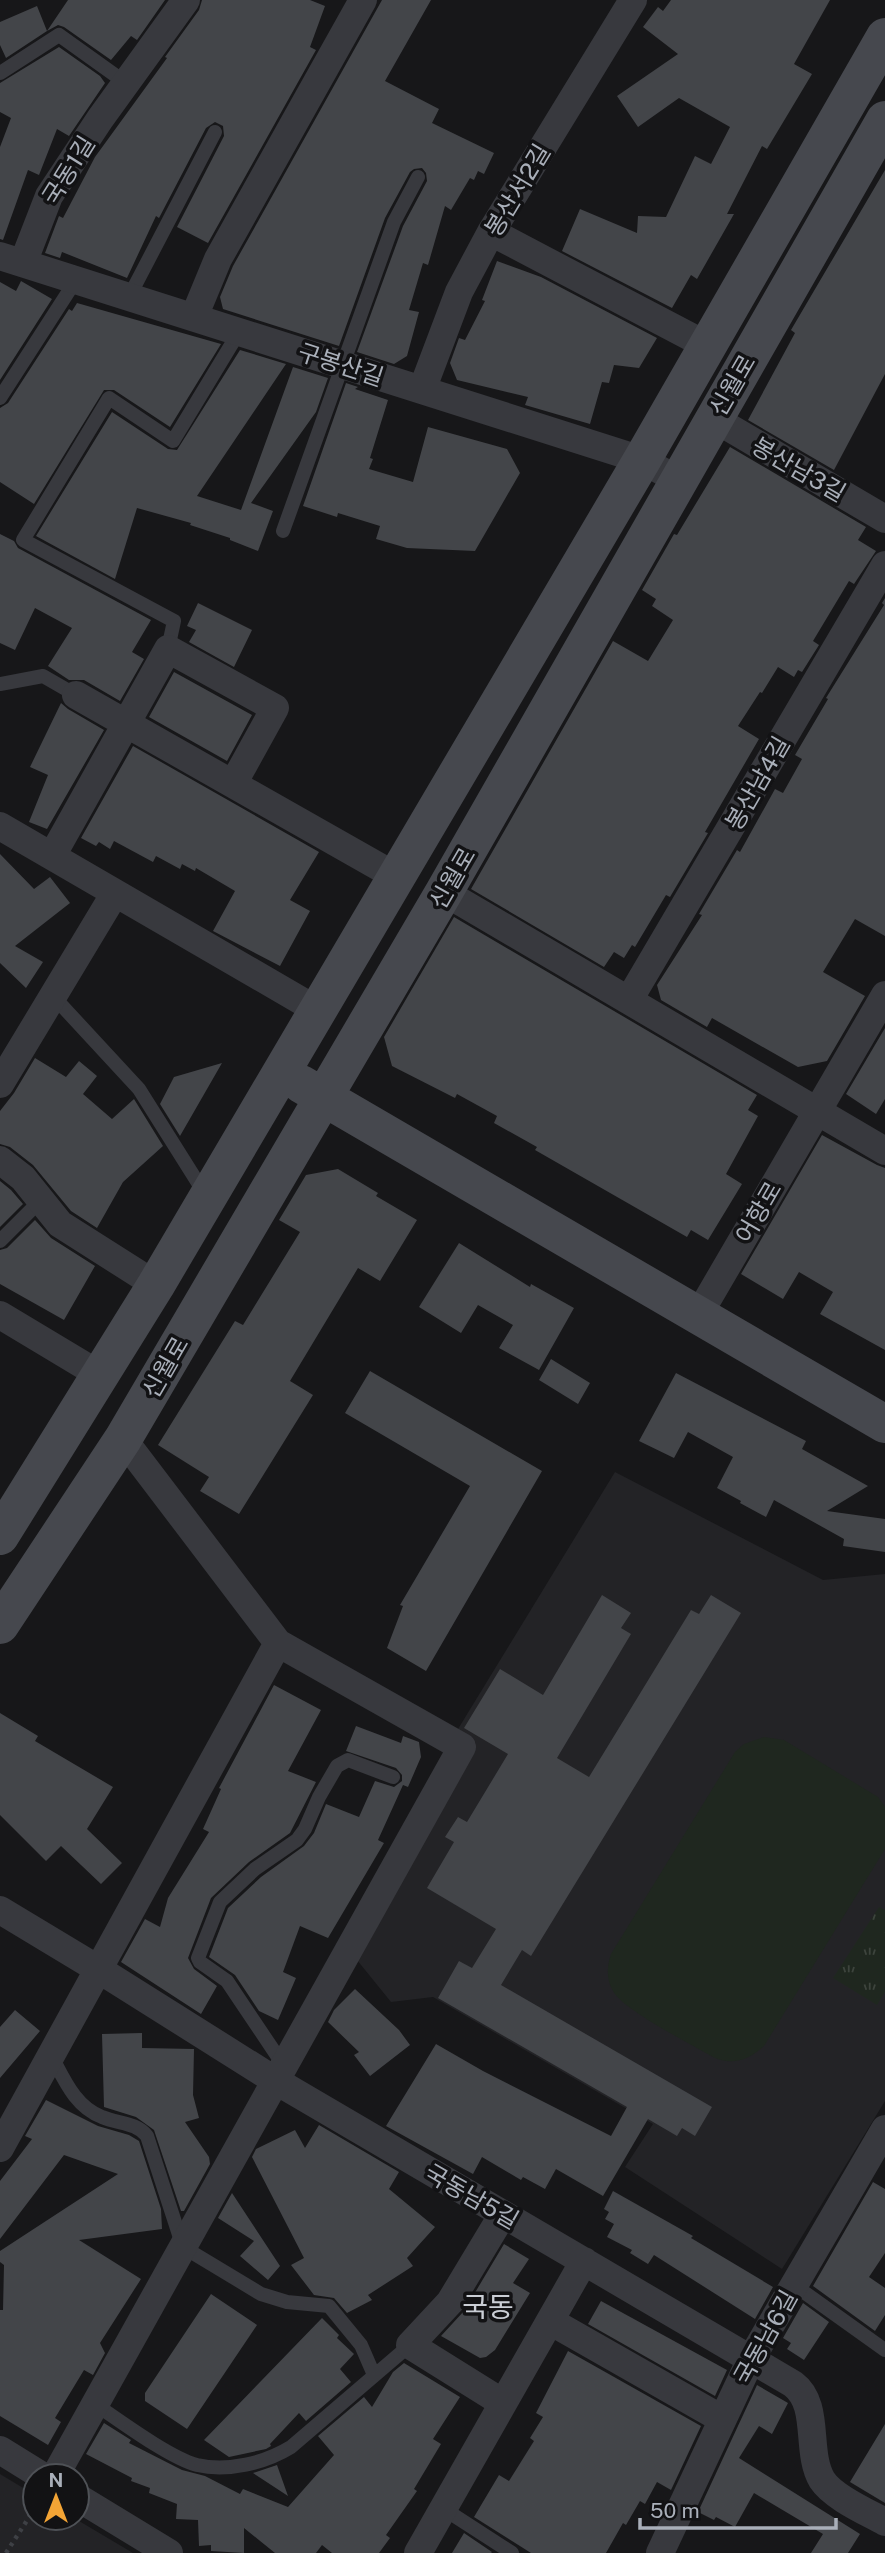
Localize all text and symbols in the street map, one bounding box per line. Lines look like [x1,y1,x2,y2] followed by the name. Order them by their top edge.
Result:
[36,130,100,210] street label: 국동1길
[479,139,555,241] street label: 봉산서2길
[295,337,387,391] street label: 구봉산길
[703,349,761,421] street label: 신월로
[747,431,851,507] street label: 봉산남3길
[719,731,795,835] street label: 봉산남4길
[423,842,481,914] street label: 신월로
[729,1176,787,1248] street label: 어항로
[136,1331,194,1403] street label: 신월로
[420,2158,524,2234] street label: 국동남5길
[728,2285,802,2389] street label: 국동남6길
[462,2290,514,2323] district label: 국동
[21,2462,91,2532] north arrow
[49,2469,63,2491] text: N
[640,2486,836,2530] scale bar
[650,2498,700,2523] text: 50 m

